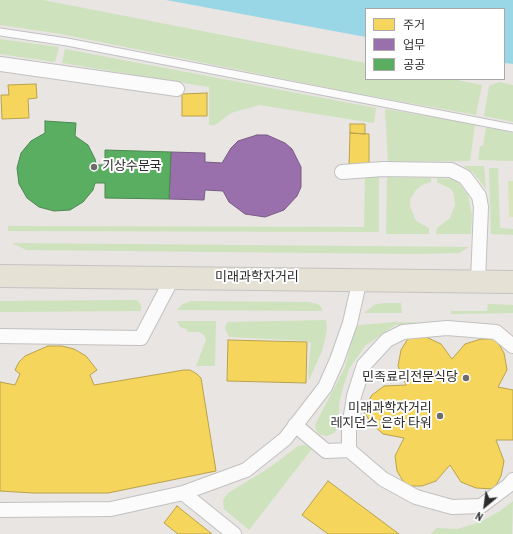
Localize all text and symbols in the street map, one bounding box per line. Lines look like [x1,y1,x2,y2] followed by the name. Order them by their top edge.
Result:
[365,8,505,80] legend
[403,17,425,33] text: 주거
[403,37,425,53] text: 업무
[403,57,425,73] text: 공공
[102,159,162,175] place label: 기상수문국
[89,162,99,172] marker: 기상수문국
[215,270,299,286] street label: 미래과학자거리
[362,370,458,386] place label: 민족료리전문식당
[461,373,471,383] marker: 민족료리전문식당
[330,401,432,432] place label: 미래과학자거리 레지던스 은하 타워
[435,411,445,421] marker: 미래과학자거리 레지던스 은하 타워
[465,486,505,526] north arrow
[473,509,485,524] text: N

